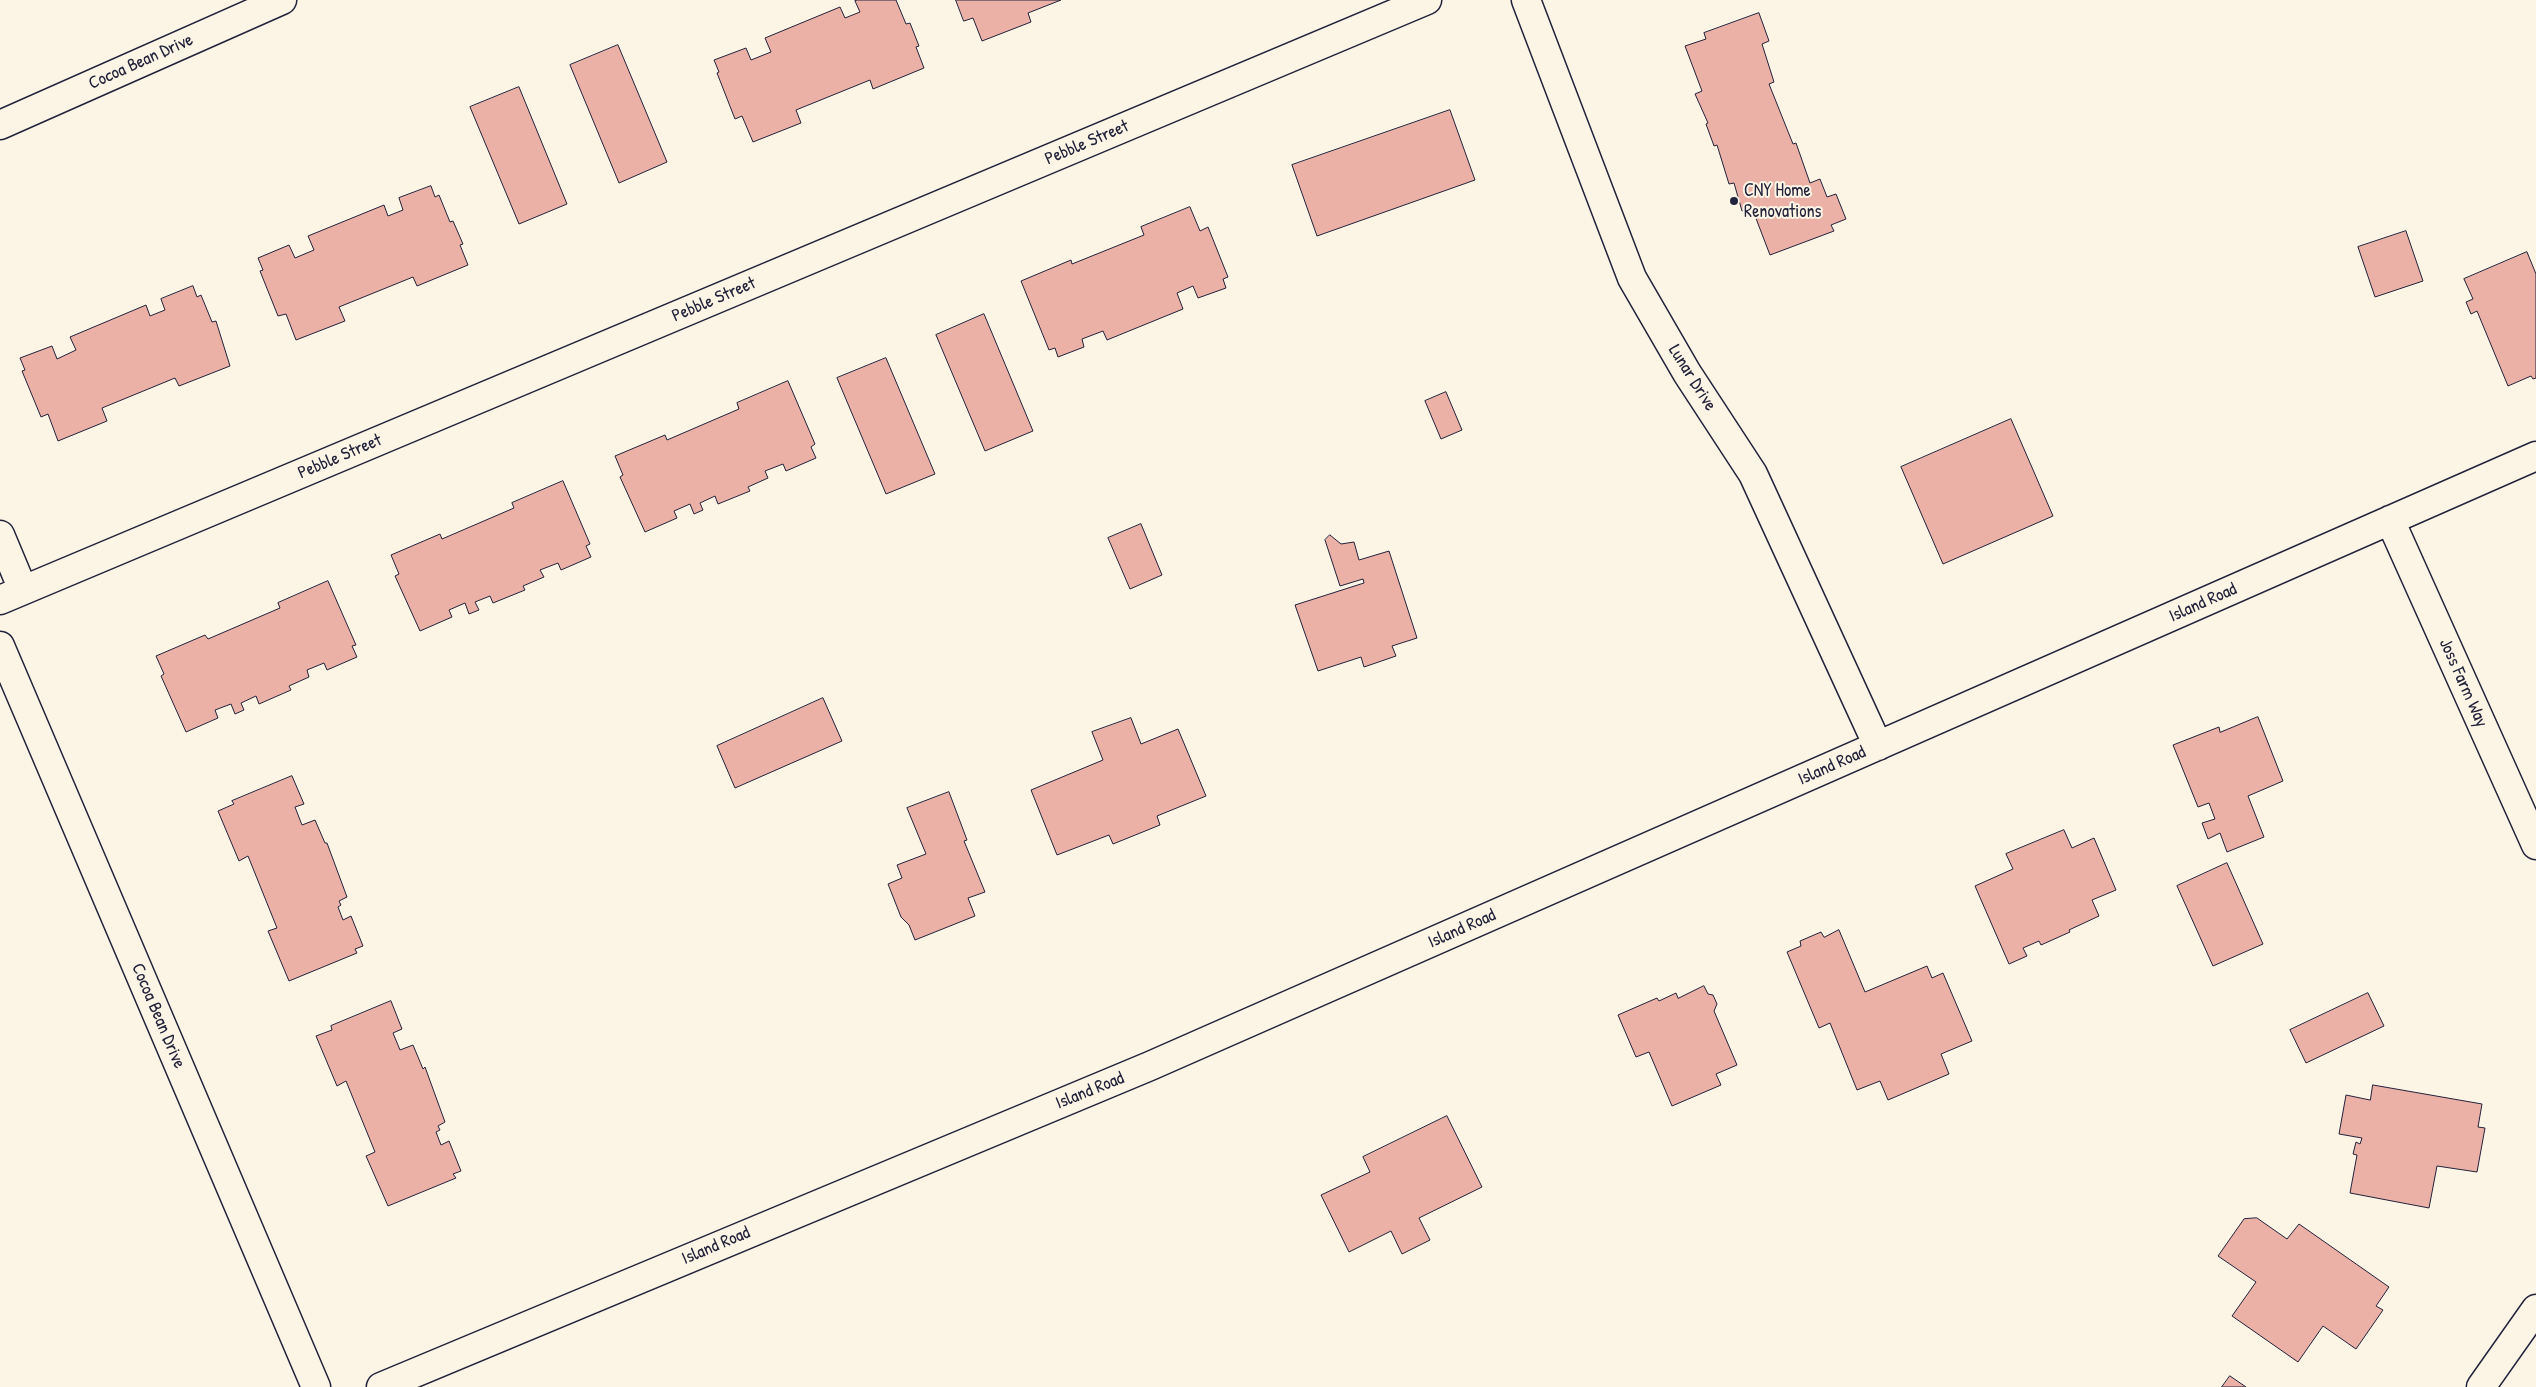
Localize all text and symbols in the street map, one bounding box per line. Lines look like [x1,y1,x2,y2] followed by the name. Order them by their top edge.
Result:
[85,29,197,95] street label: Cocoa Bean Drive
[1042,116,1132,170] street label: Pebble Street
[1744,180,1822,222] place label: CNY Home Renovations
[1728,195,1740,207] marker: CNY Home Renovations
[669,273,759,327] street label: Pebble Street
[1663,341,1721,415] street label: Lunar Drive
[295,430,385,484] street label: Pebble Street
[2166,579,2240,627] street label: Island Road
[2434,635,2492,731] street label: Joss Farm Way
[1795,742,1869,790] street label: Island Road
[1425,905,1499,953] street label: Island Road
[126,960,190,1072] street label: Cocoa Bean Drive
[1053,1068,1127,1114] street label: Island Road
[679,1222,753,1270] street label: Island Road

